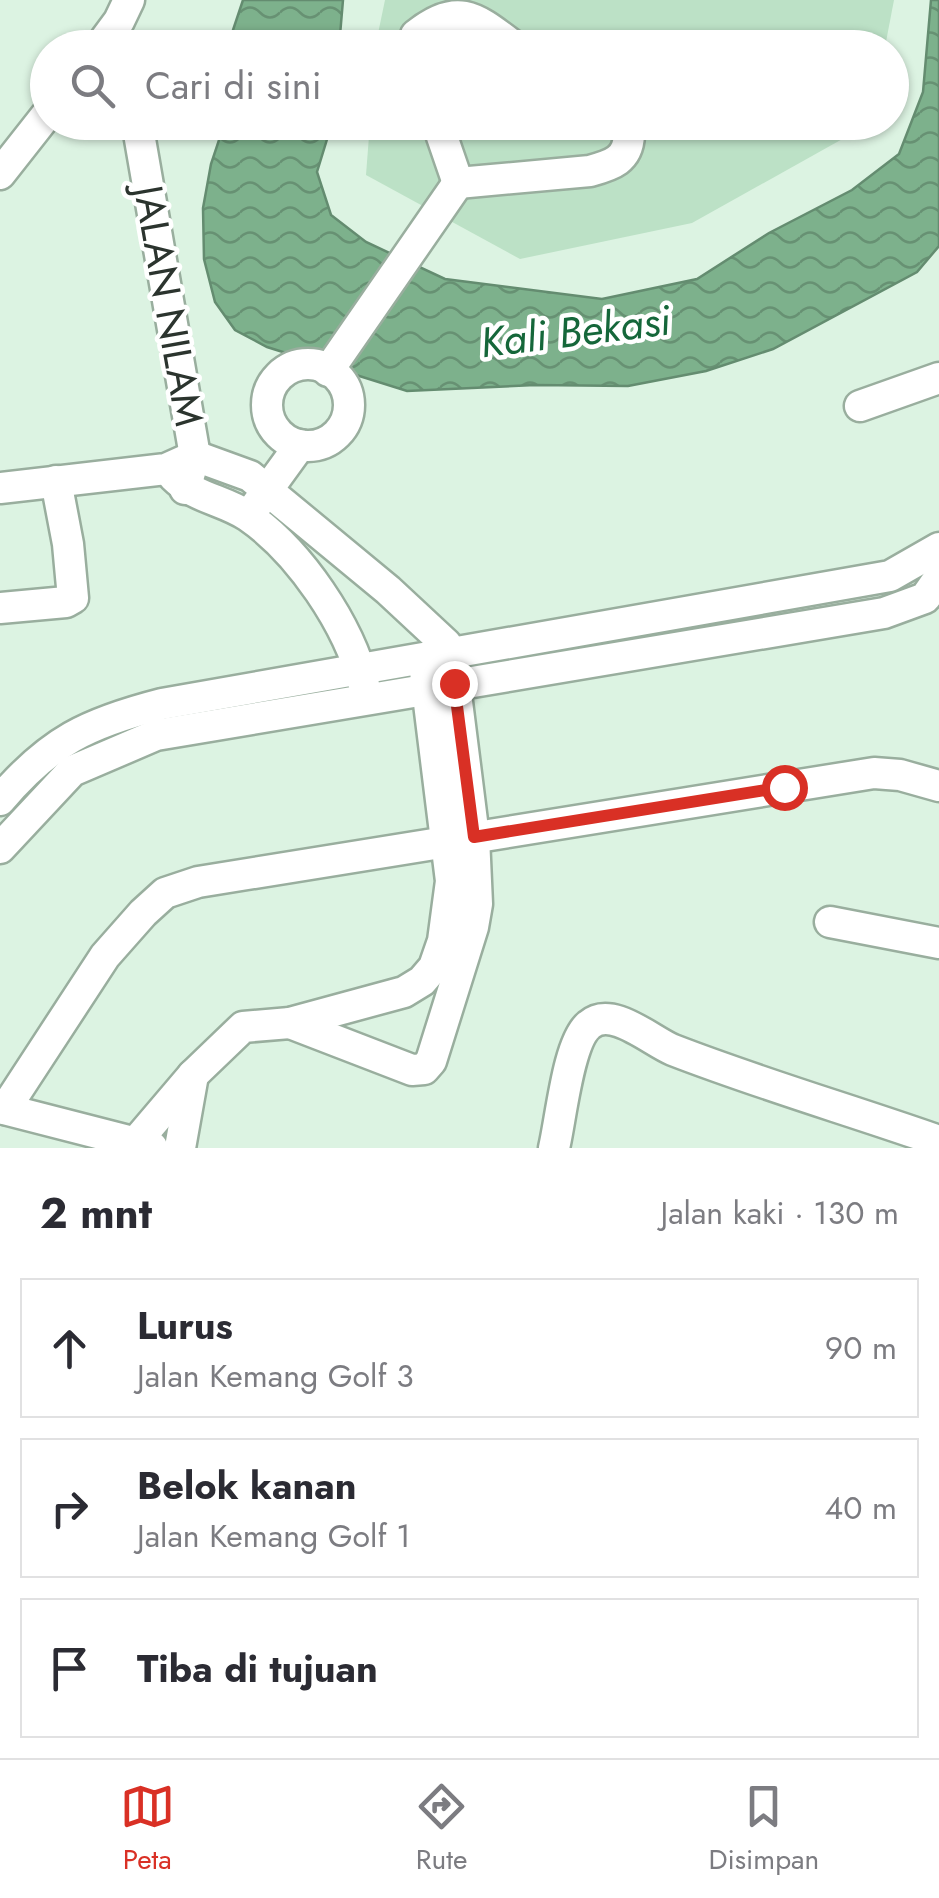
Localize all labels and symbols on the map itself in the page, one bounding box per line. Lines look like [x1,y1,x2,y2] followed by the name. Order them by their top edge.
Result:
[118,176,219,431] street label: JALAN NILAM
[477,289,675,373] water label: Kali Bekasi
[432,661,478,707] route end
[762,765,808,811] route start

